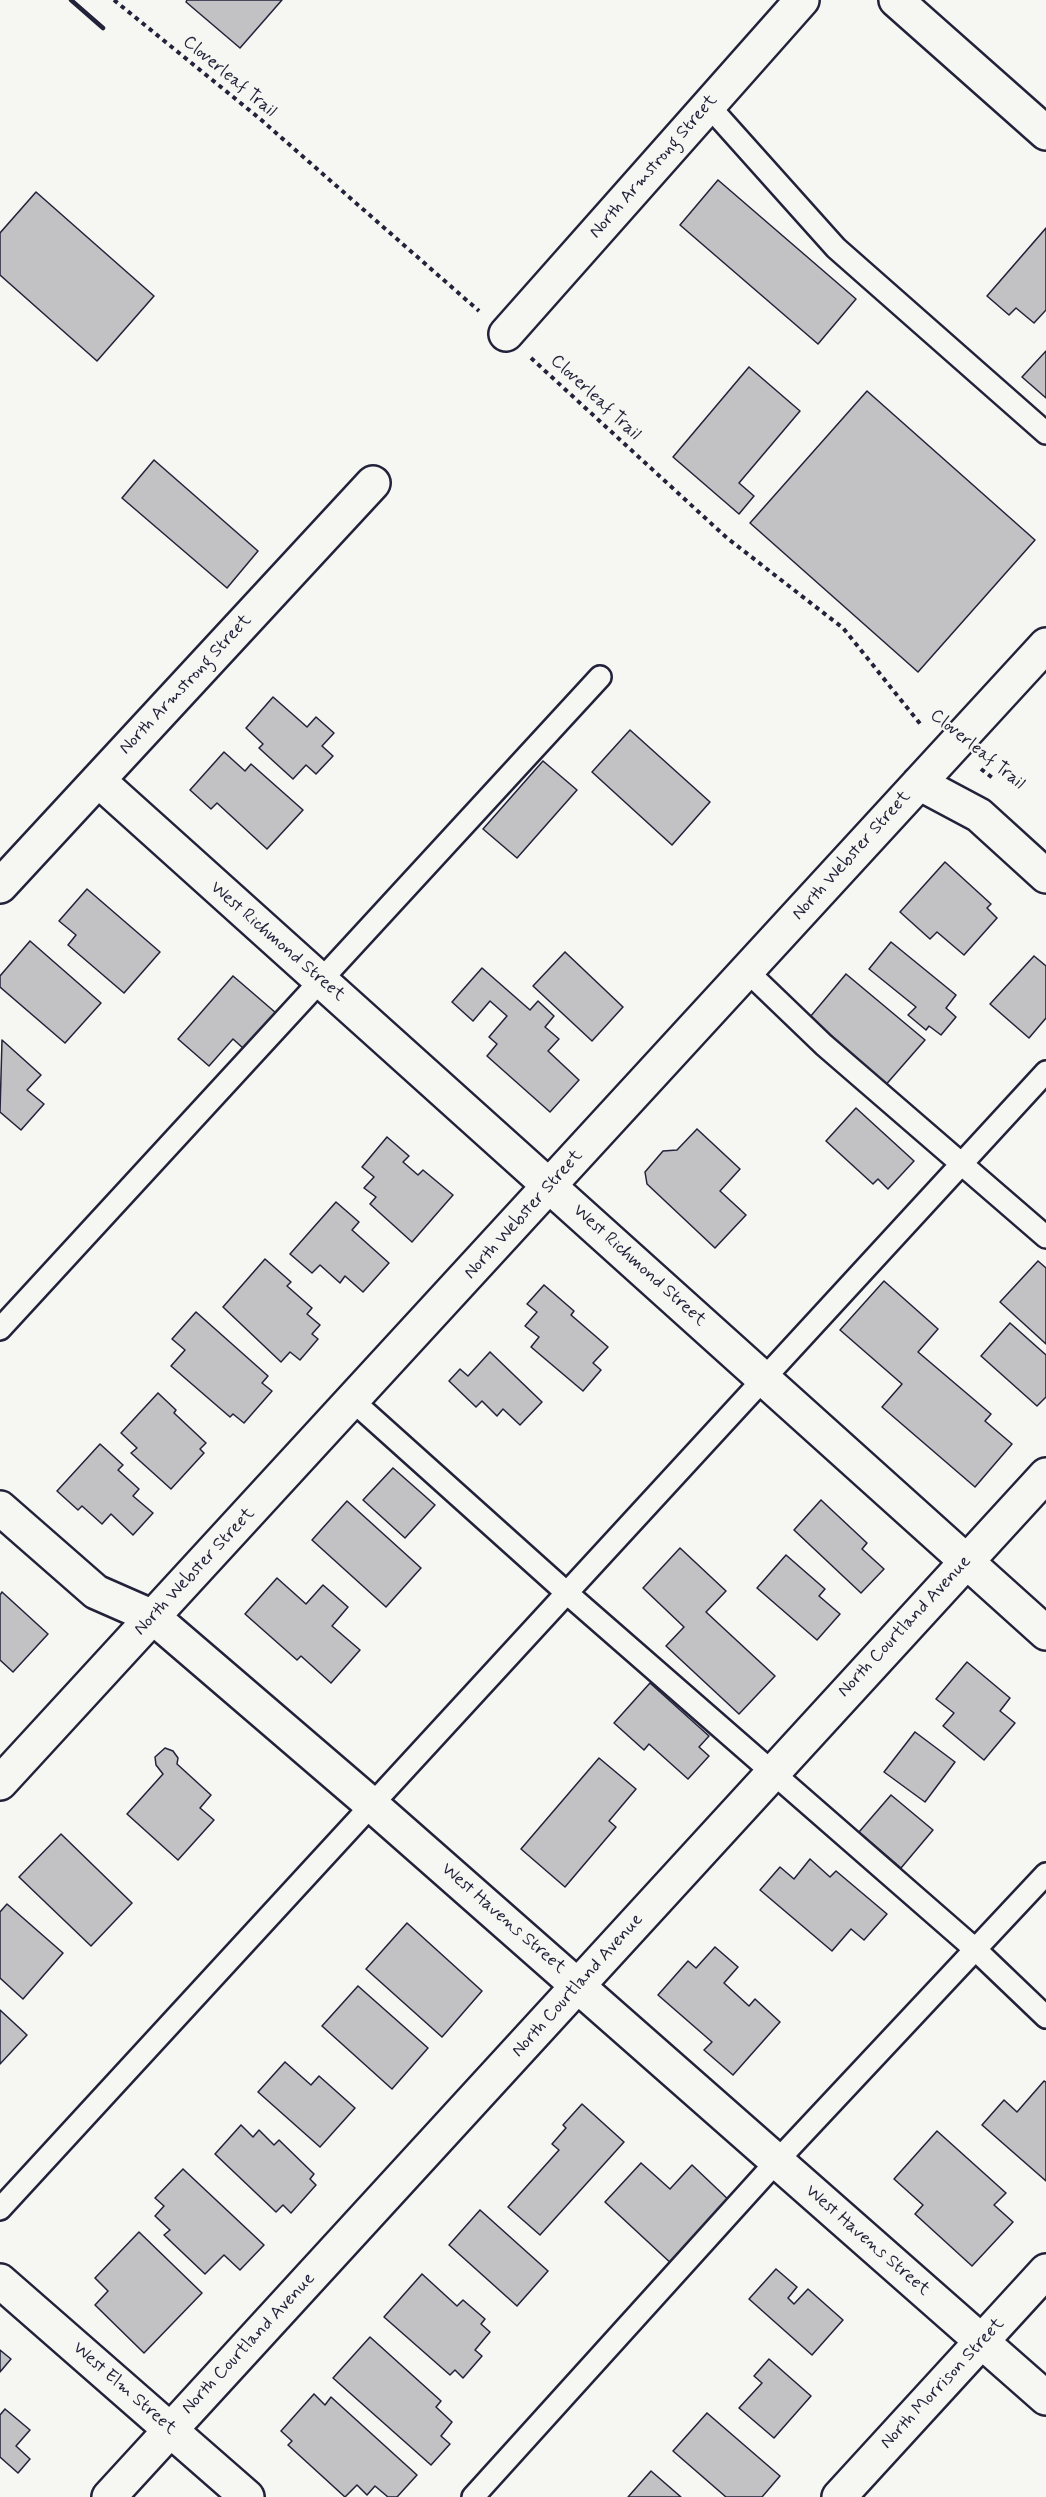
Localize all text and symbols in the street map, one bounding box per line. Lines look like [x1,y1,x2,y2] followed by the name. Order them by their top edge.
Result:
[178,31,280,123] street label: Cloverleaf Trail
[586,91,722,243] street label: North Armstrong Street
[545,351,645,445] street label: Cloverleaf Trail
[115,610,257,760] street label: North Armstrong Street
[925,705,1029,795] street label: Cloverleaf Trail
[788,787,916,925] street label: North Webster Street
[205,877,349,1007] street label: West Richmond Street
[460,1146,588,1284] street label: North Webster Street
[568,1200,710,1332] street label: West Richmond Street
[130,1504,260,1640] street label: North Webster Street
[834,1552,976,1702] street label: North Courtland Avenue
[436,1859,570,1979] street label: West Havens Street
[508,1910,648,2062] street label: North Courtland Avenue
[800,2181,934,2301] street label: West Havens Street
[178,2269,320,2419] street label: North Courtland Avenue
[877,2314,1009,2454] street label: North Morrison Street
[68,2338,180,2440] street label: West Elm Street

